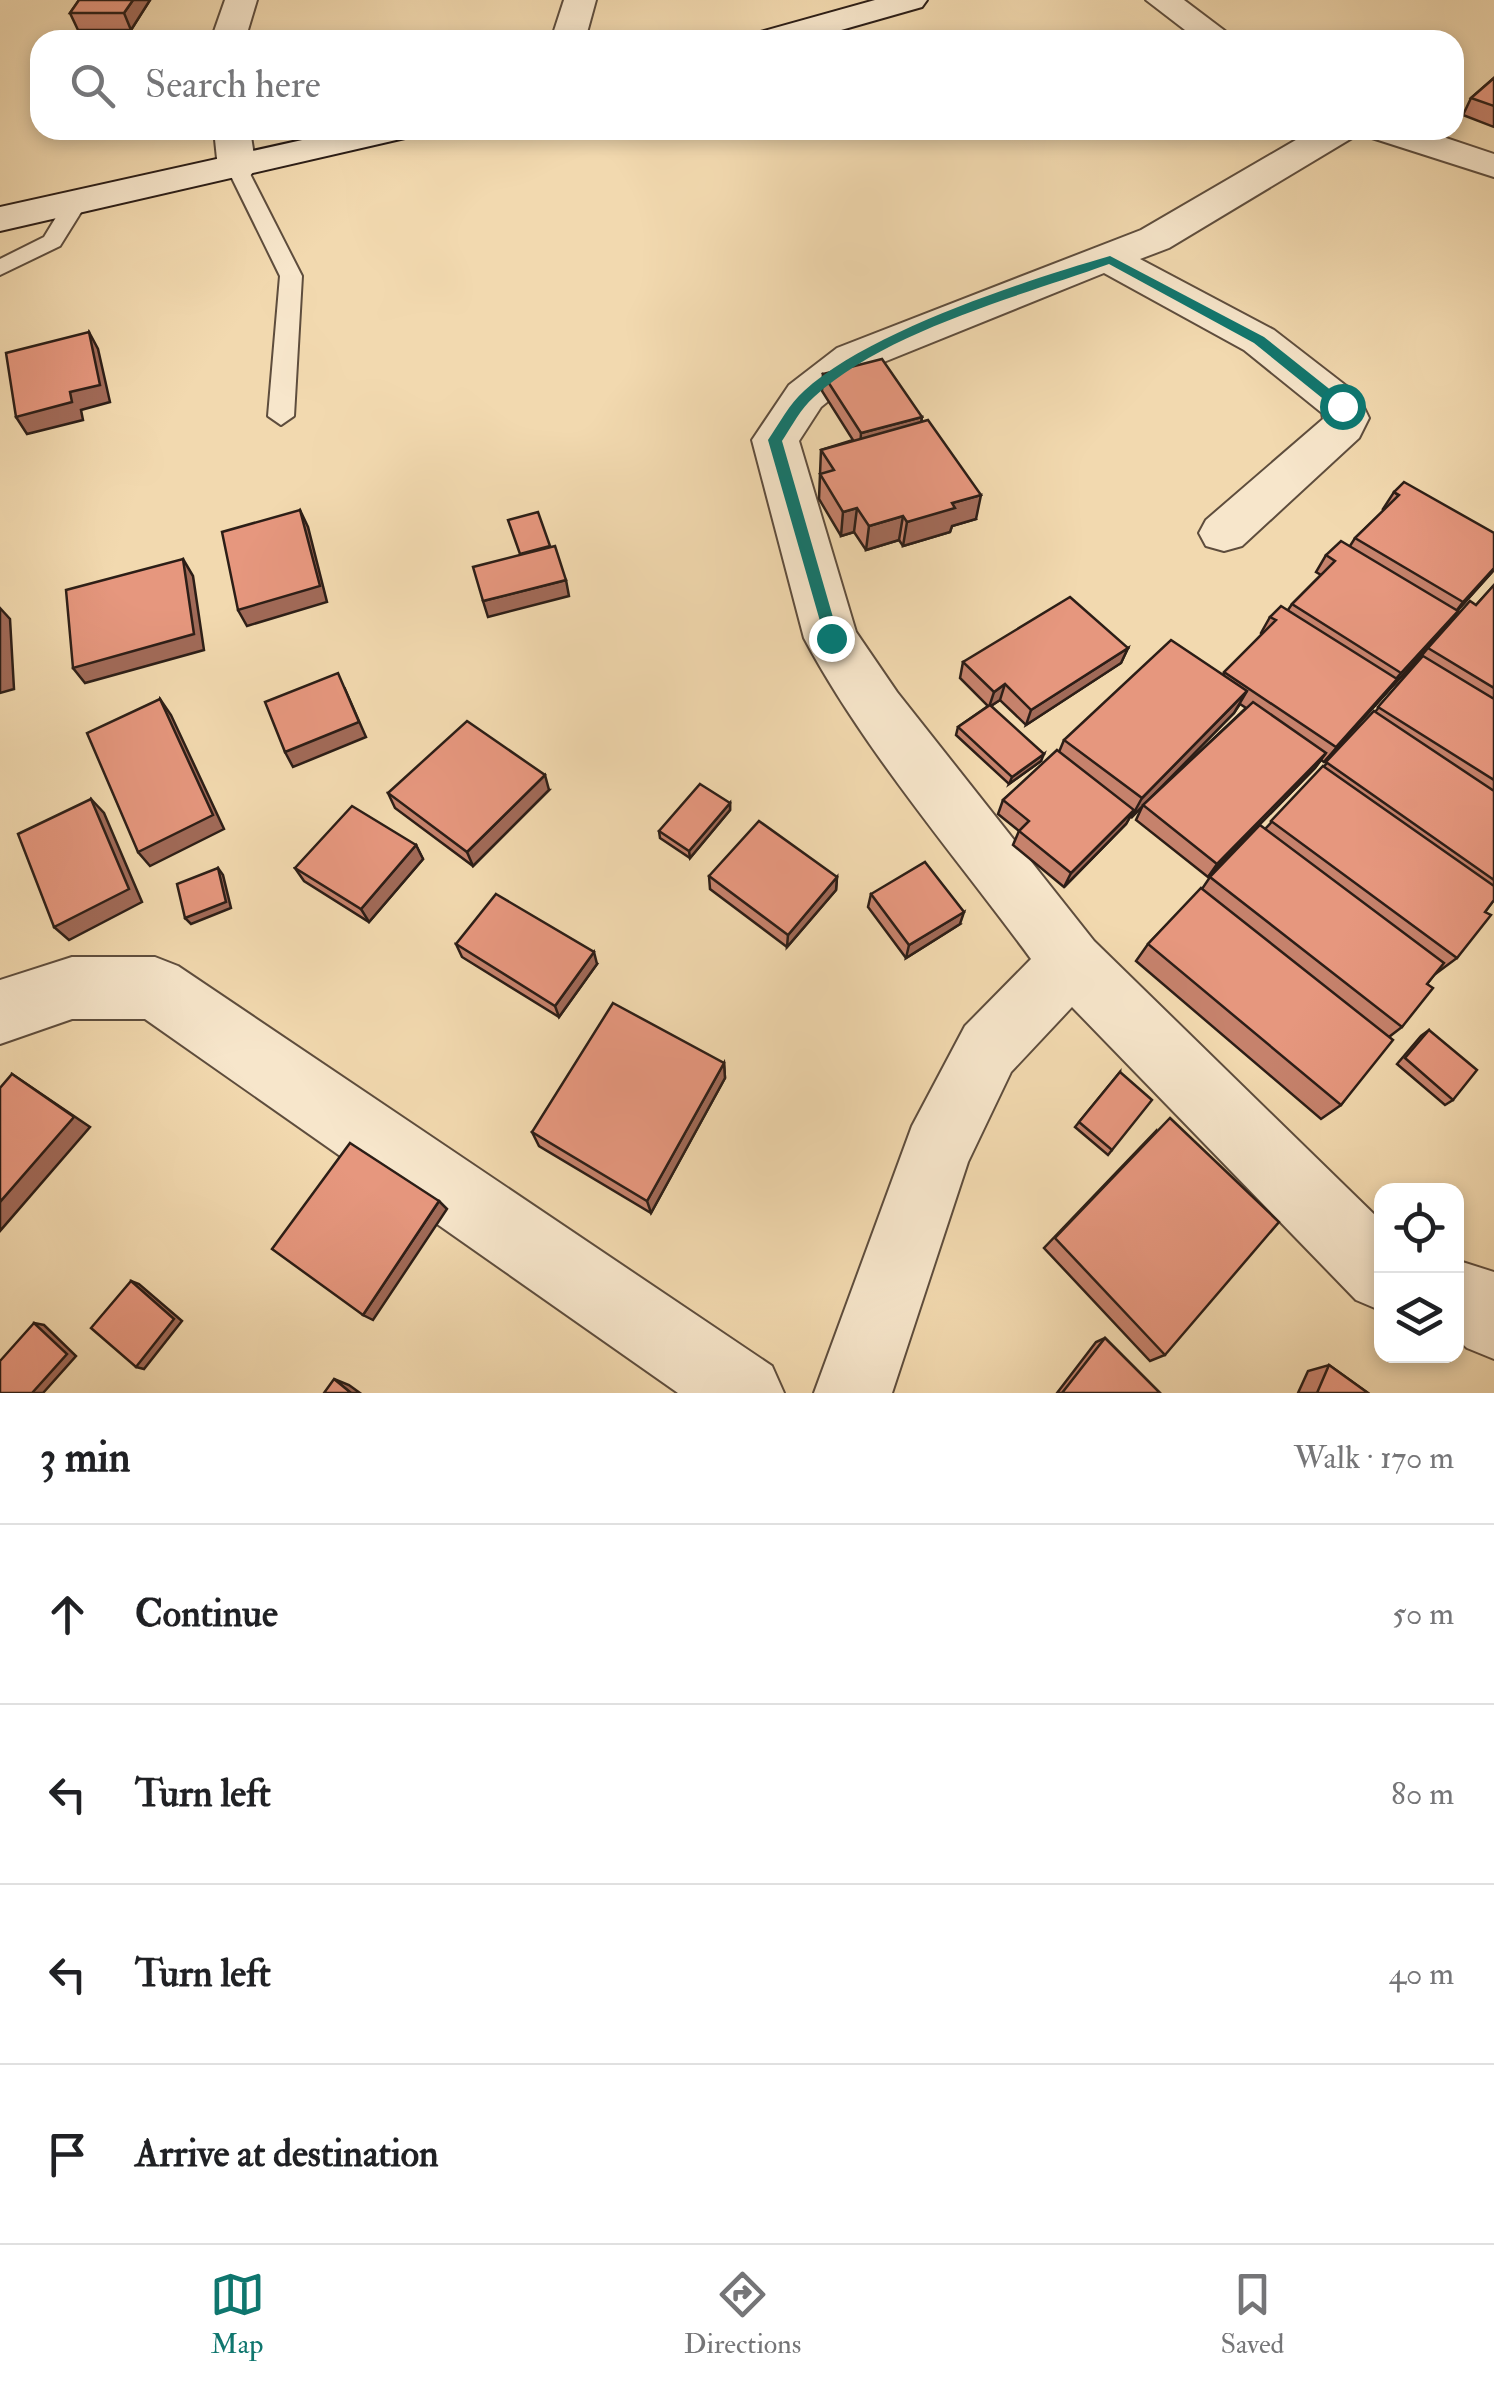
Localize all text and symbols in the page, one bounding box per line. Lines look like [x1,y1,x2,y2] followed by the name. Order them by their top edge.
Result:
[30,30,1464,140] search box
[65,58,120,113] icon: search
[145,61,321,109] text: Search here
[1320,384,1366,430] route start
[809,616,855,662] route end
[1374,1183,1464,1363] map controls
[1374,1183,1464,1273] button: locate
[1374,1273,1464,1363] button: layers
[40,1432,130,1484] text: 3 min
[1294,1438,1454,1478] text: Walk · 170 m
[40,1587,95,1642] icon: ahead
[135,1590,278,1638] text: Continue
[1392,1594,1454,1634] text: 50 m
[40,1767,95,1822] icon: left
[135,1770,271,1818] text: Turn left
[1391,1774,1454,1814] text: 80 m
[40,1947,95,2002] icon: left
[135,1950,271,1998] text: Turn left
[1389,1954,1454,1994] text: 40 m
[40,2127,95,2182] icon: arrive
[135,2130,439,2178] text: Arrive at destination
[210,2267,265,2362] tab: Map
[684,2267,801,2362] tab: Directions
[1220,2267,1284,2362] tab: Saved

